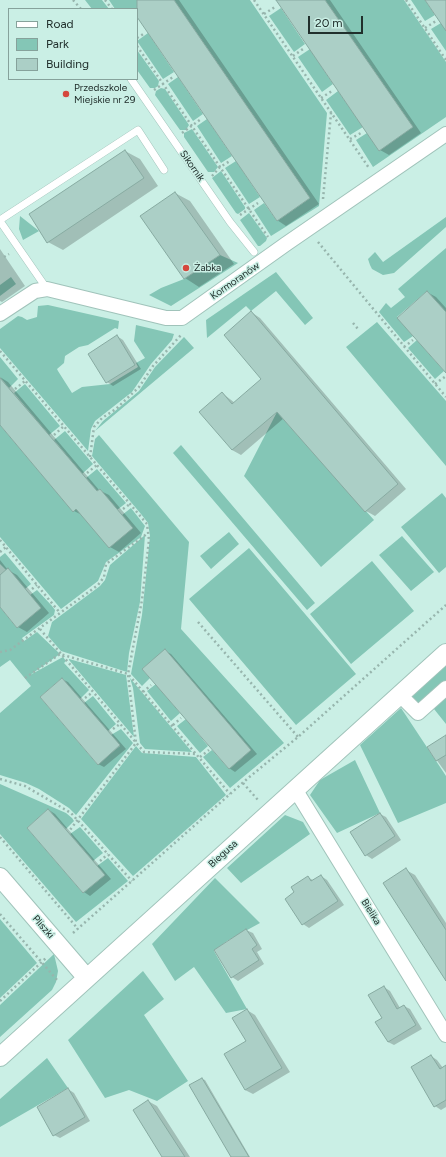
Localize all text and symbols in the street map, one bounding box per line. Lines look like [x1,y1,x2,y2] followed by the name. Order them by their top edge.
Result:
[8,8,138,80] legend
[310,8,365,34] scale bar
[315,16,343,30] text: 20 m
[46,17,74,31] text: Road
[46,37,69,51] text: Park
[46,57,89,71] text: Building
[74,82,135,106] place label: Przedszkole Miejskie nr 29
[61,89,71,99] marker: Przedszkole Miejskie nr 29
[177,148,207,184] street label: Sikornik
[208,260,262,302] street label: Kormoranów
[194,262,221,274] place label: Żabka
[181,263,191,273] marker: Żabka
[206,838,240,870] street label: Biegusa
[358,897,384,927] street label: Bielika
[30,913,56,941] street label: Pliszki

